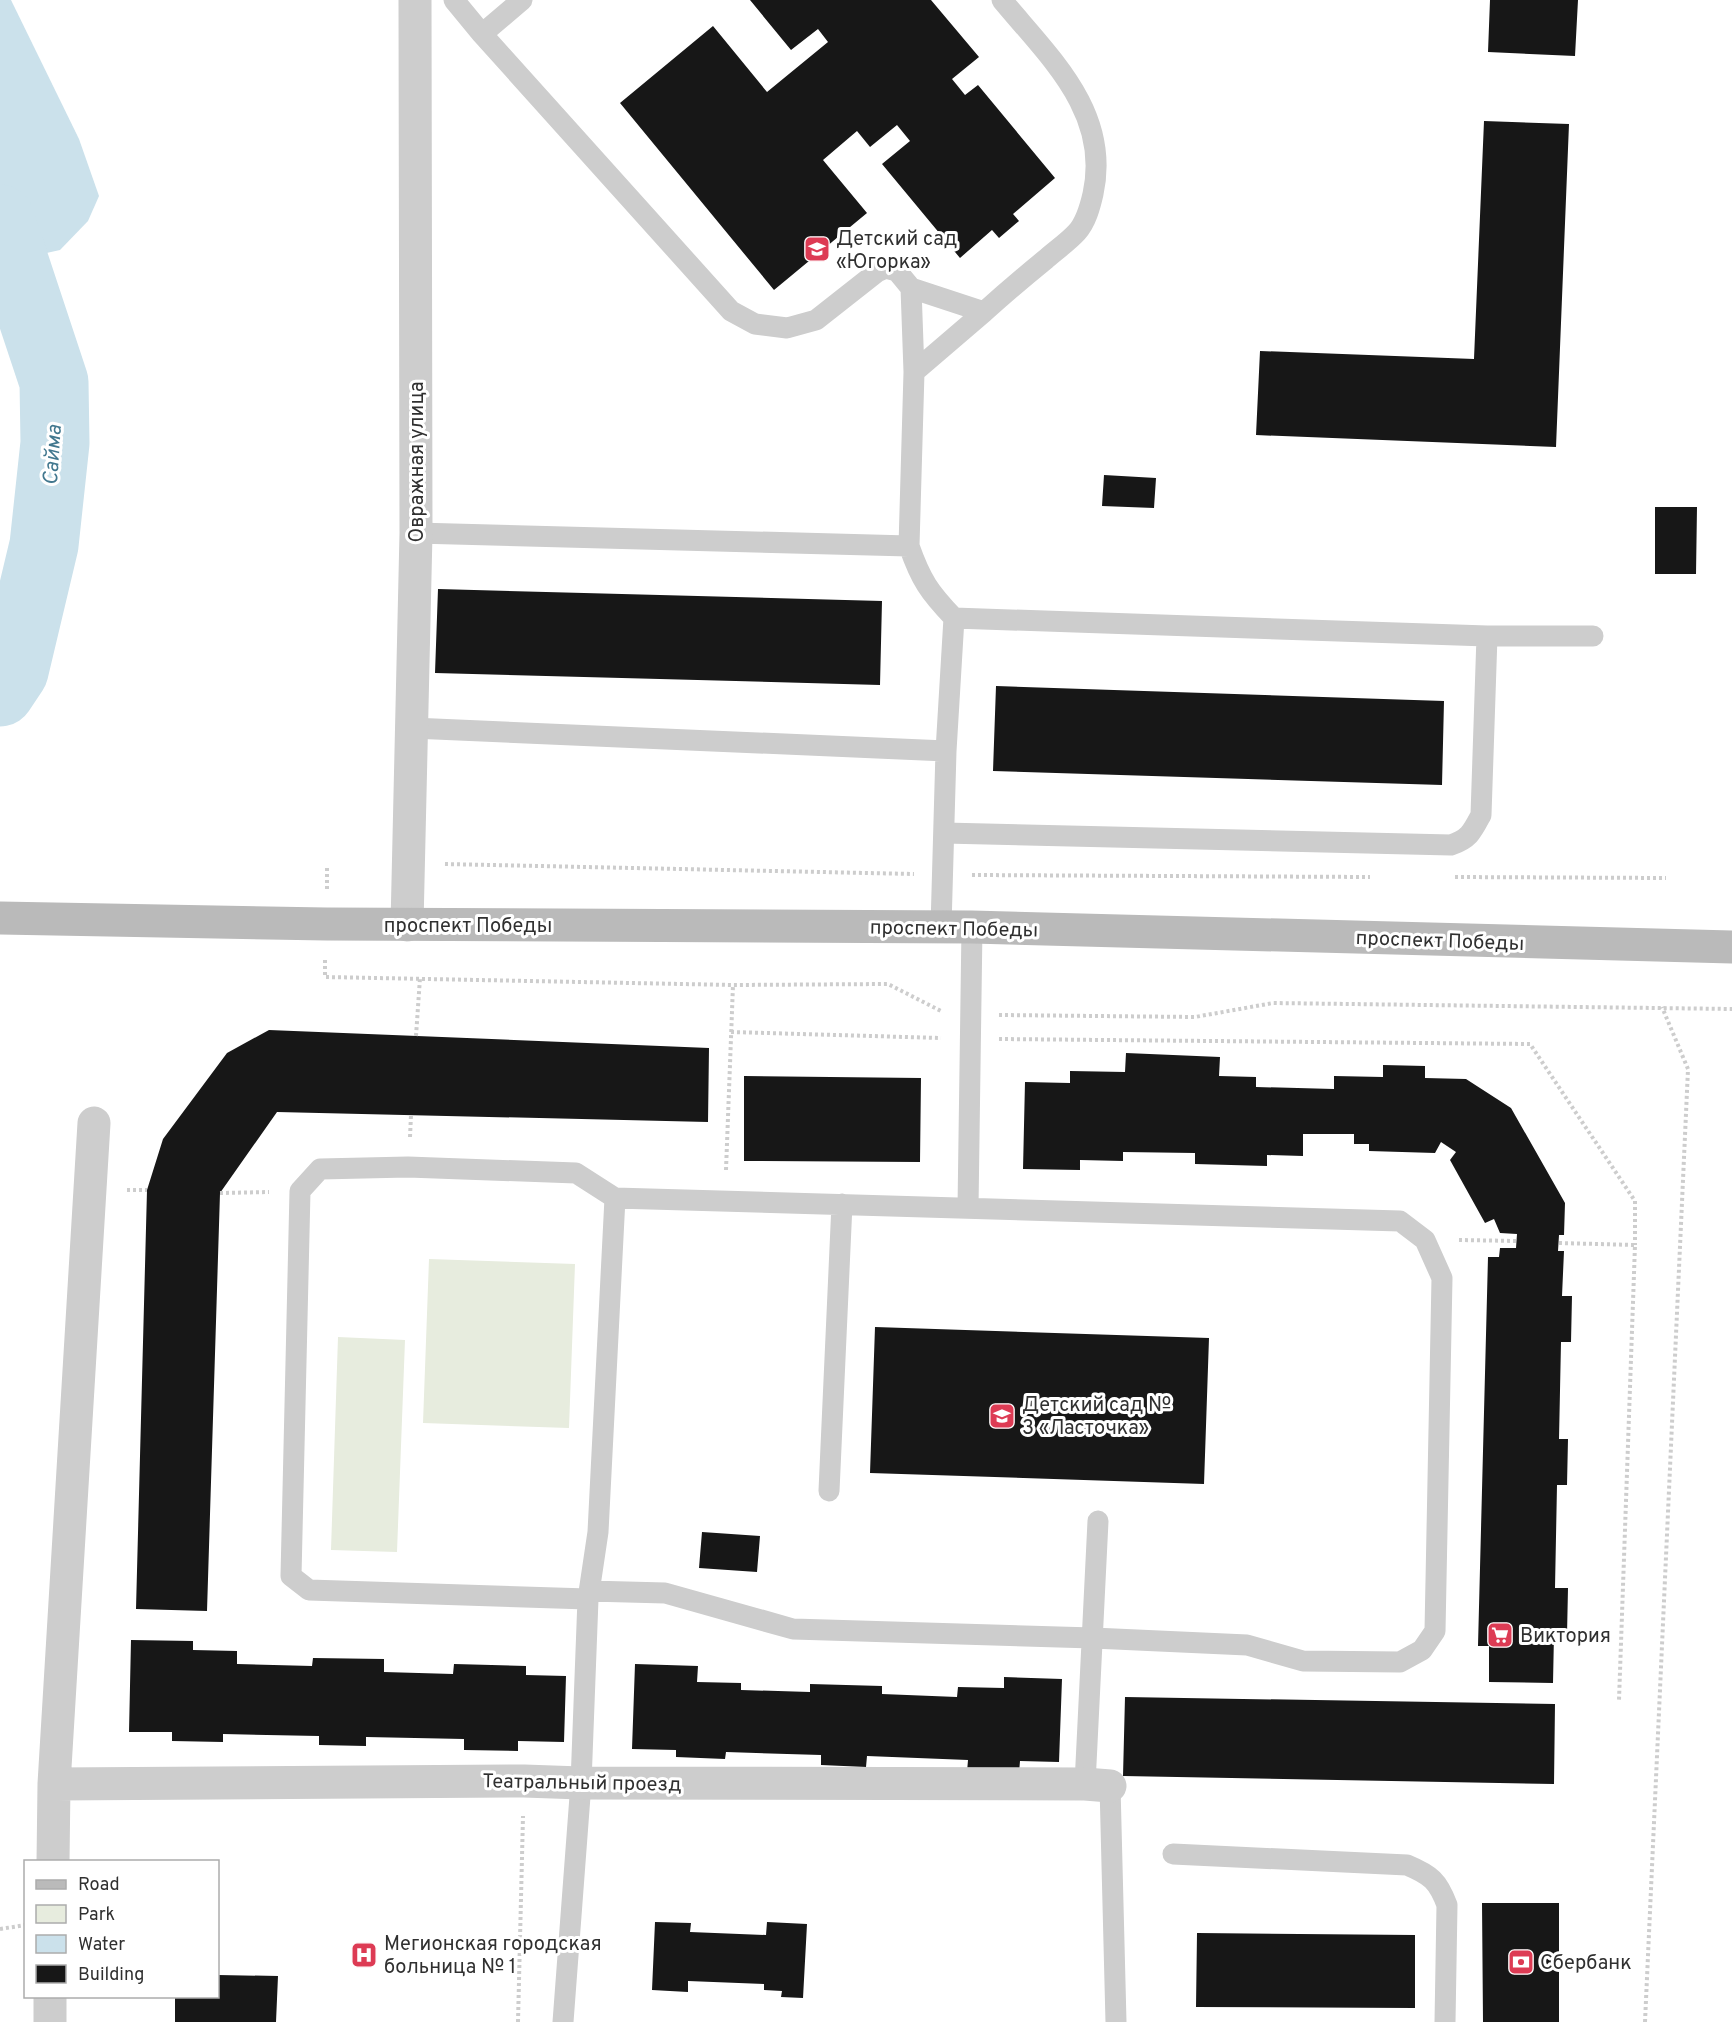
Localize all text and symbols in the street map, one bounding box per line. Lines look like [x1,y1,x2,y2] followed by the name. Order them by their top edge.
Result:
[836,227,957,276] place label: Детский сад «Югорка»
[802,234,832,264] school or university icon: Детский сад «Югорка»
[405,381,431,543] street label: Овражная улица
[38,424,69,486] water label: Сайма
[384,914,552,940] street label: проспект Победы
[870,916,1038,944] street label: проспект Победы
[1355,926,1525,958] street label: проспект Победы
[1022,1393,1171,1442] place label: Детский сад № 3 «Ласточка»
[987,1401,1017,1431] school or university icon: Детский сад № 3 «Ласточка»
[1485,1620,1515,1650] supermarket icon: Виктория
[1520,1624,1611,1650] place label: Виктория
[482,1769,682,1799] street label: Театральный проезд
[24,1860,219,1998] legend
[78,1874,120,1897] text: Road
[78,1904,115,1927] text: Park
[384,1932,602,1981] place label: Мегионская городская больница № 1
[78,1934,125,1957] text: Water
[349,1940,379,1970] hospital icon: Мегионская городская больница № 1
[1506,1947,1536,1977] bank icon: Сбербанк
[1540,1951,1632,1977] place label: Сбербанк
[78,1964,144,1987] text: Building

